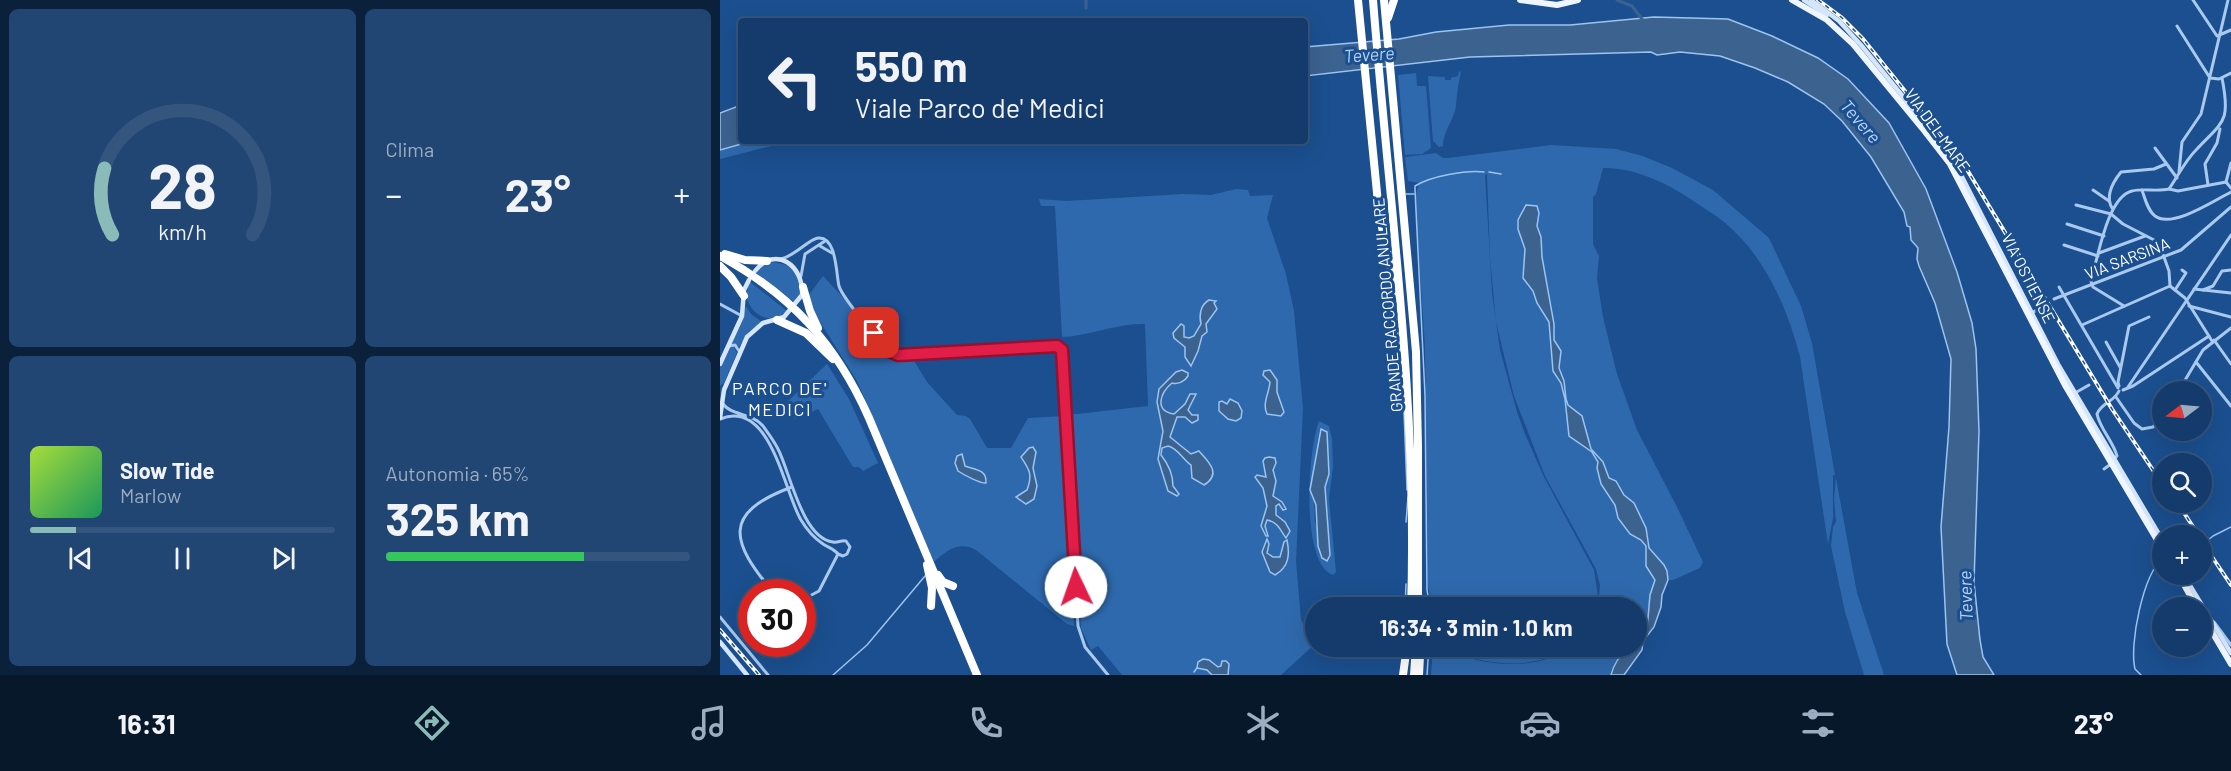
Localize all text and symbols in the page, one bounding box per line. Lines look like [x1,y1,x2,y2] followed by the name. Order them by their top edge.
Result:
[855,40,968,90] text: 550 m
[1343,41,1395,67] water label: Tevere
[756,42,834,120] icon: left
[1901,84,1975,176] street label: VIA DEL MARE
[855,91,1105,123] text: Viale Parco de' Medici
[1836,95,1886,147] water label: Tevere
[386,137,434,161] text: Clima
[148,147,217,221] text: 28
[505,167,571,221] text: 23°
[386,174,402,214] text: −
[673,174,690,214] text: +
[1368,197,1406,413] street label: GRANDE RACCORDO ANULARE
[158,219,207,244] text: km/h
[1998,230,2060,326] street label: VIA OSTIENSE
[2082,233,2172,283] street label: VIA SARSINA
[848,307,899,358] pin
[857,316,890,349] icon: arrive
[732,377,828,420] district label: PARCO DE' MEDICI
[2152,381,2212,441] north arrow
[2152,381,2212,657] map controls
[2152,453,2212,513] button: search
[120,457,215,483] text: Slow Tide
[386,461,529,485] text: Autonomia · 65%
[120,483,181,507] text: Marlow
[386,491,530,545] text: 325 km
[2152,525,2212,585] button: +
[64,542,97,575] icon: previous
[166,542,199,575] icon: pause
[267,542,300,575] icon: next
[1044,555,1108,619] position arrow
[1953,570,1977,622] water label: Tevere
[738,579,816,657] speed limit sign: 30
[2152,597,2212,657] button: −
[1379,614,1573,640] text: 16:34 · 3 min · 1.0 km
[411,702,453,744] icon: directions
[688,702,730,744] icon: music
[965,702,1007,744] icon: phone
[1242,702,1284,744] icon: climate
[1519,702,1561,744] icon: car
[1797,702,1839,744] icon: filters
[118,707,176,739] text: 16:31
[2074,707,2113,739] text: 23°

